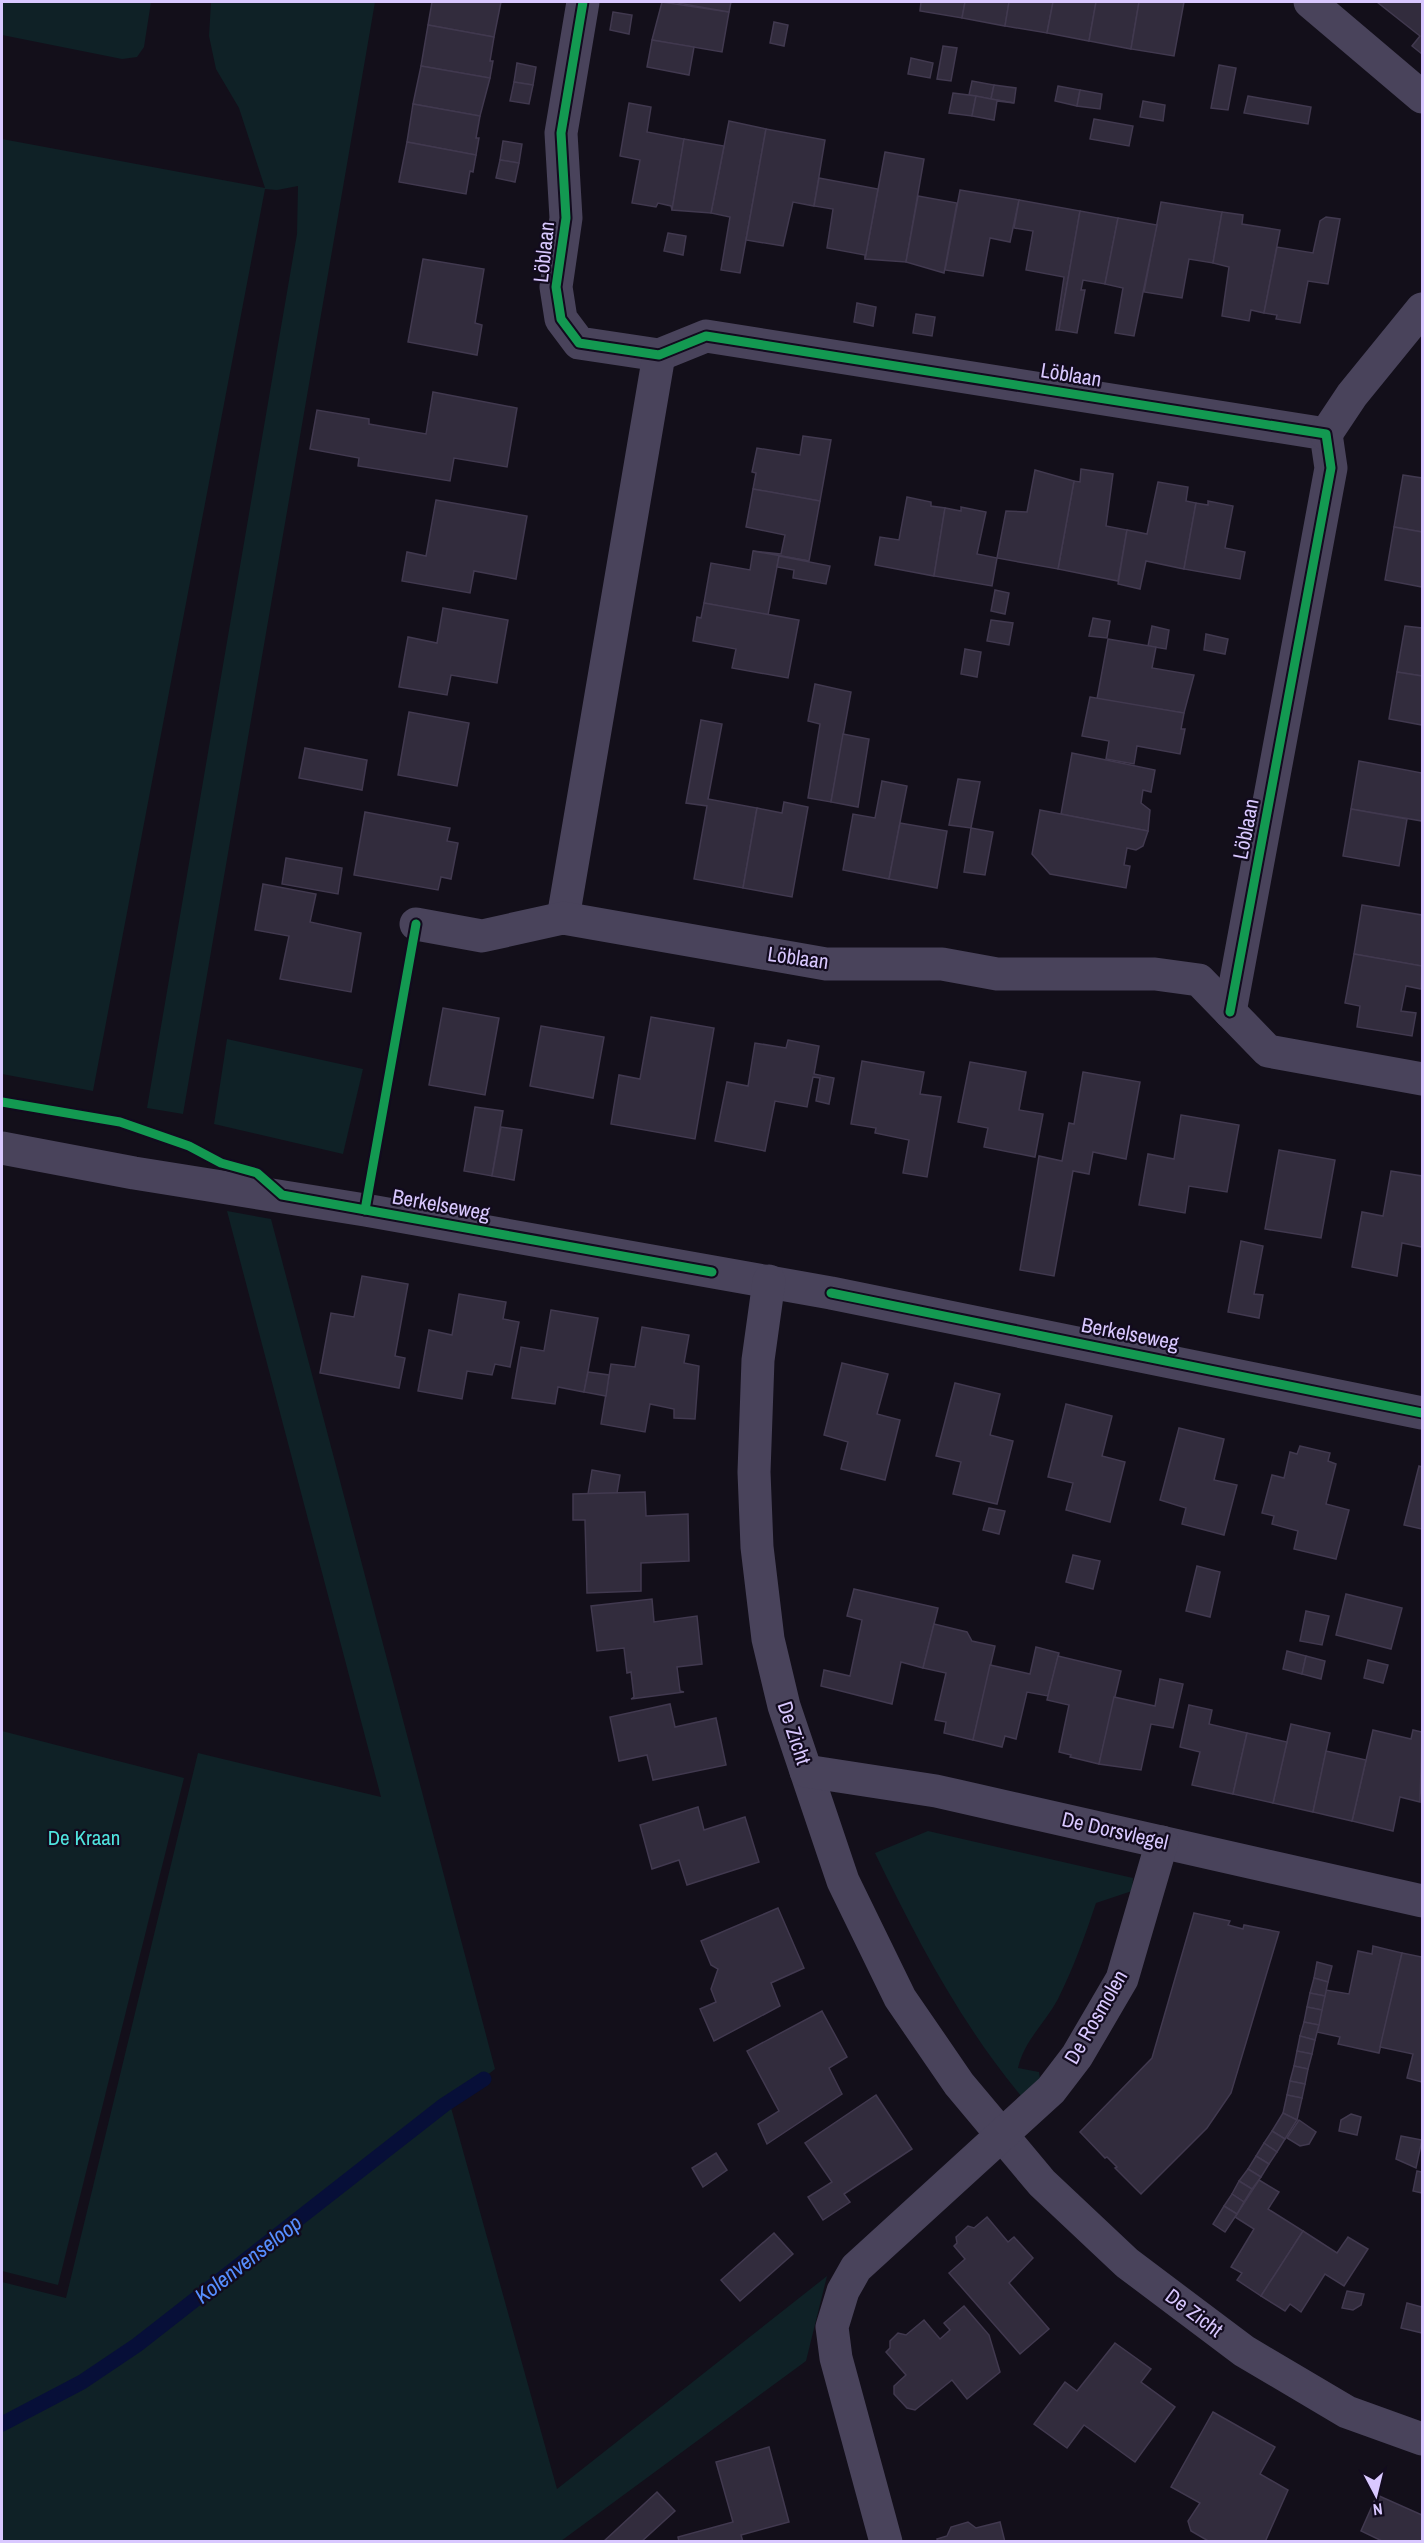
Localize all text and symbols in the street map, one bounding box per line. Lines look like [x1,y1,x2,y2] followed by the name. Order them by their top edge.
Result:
[526,220,561,284] street label: Löblaan
[1039,355,1104,394] street label: Löblaan
[1225,796,1266,862] street label: Löblaan
[766,939,830,976] street label: Löblaan
[390,1182,493,1227] street label: Berkelseweg
[1079,1310,1182,1357] street label: Berkelseweg
[771,1697,818,1768] street label: De Zicht
[1059,1804,1171,1857] street label: De Dorsvlegel
[48,1823,120,1852] park label: De Kraan
[1057,1964,1134,2069] street label: De Rosmolen
[188,2208,308,2310] water label: Kolenvenseloop
[1160,2281,1229,2344] street label: De Zicht
[1346,2465,1406,2525] north arrow
[1372,2498,1384,2521] text: N

